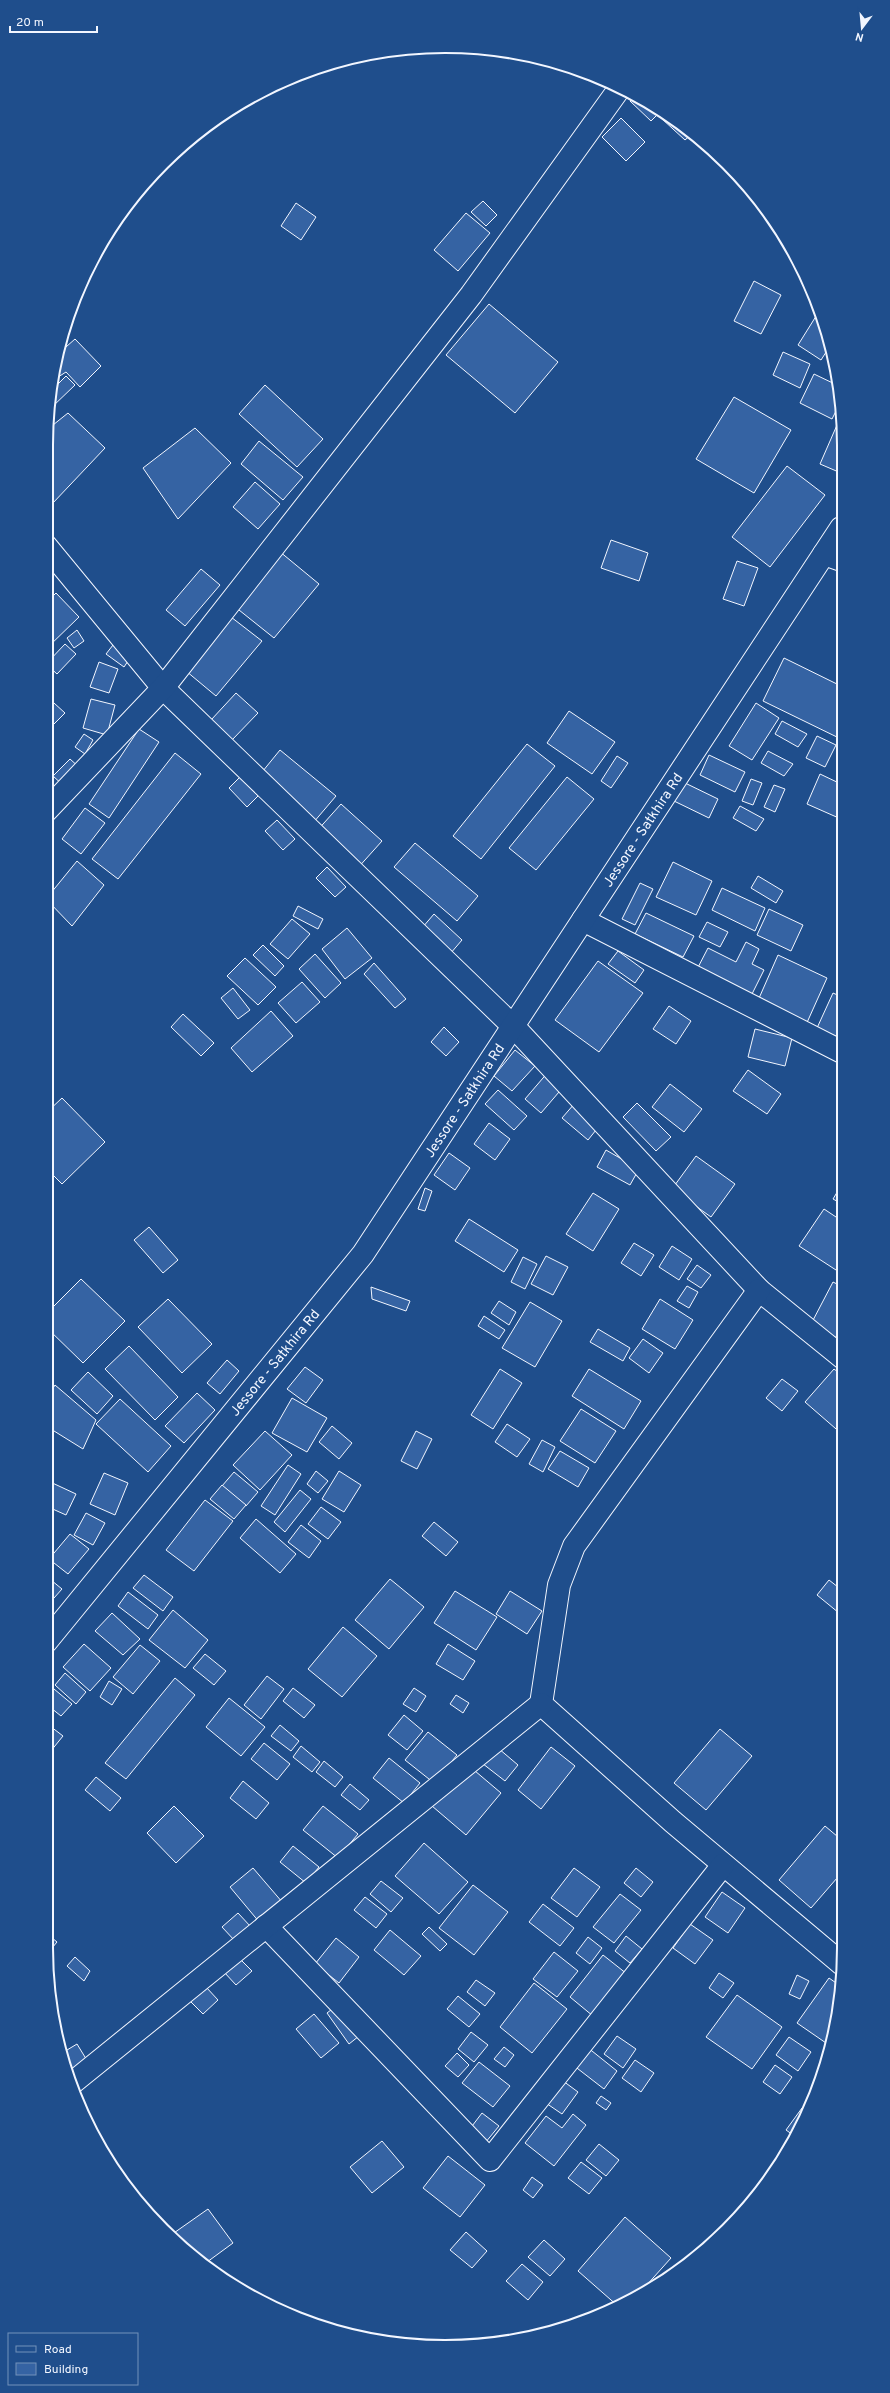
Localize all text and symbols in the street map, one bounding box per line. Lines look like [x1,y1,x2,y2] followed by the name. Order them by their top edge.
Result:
[10,8,97,34] scale bar
[842,8,882,48] north arrow
[16,15,44,31] text: 20 m
[854,29,865,44] text: N
[600,770,687,891] street label: Jessore - Satkhira Rd
[422,1041,509,1161] street label: Jessore - Satkhira Rd
[227,1307,324,1420] street label: Jessore - Satkhira Rd
[8,2333,138,2385] legend
[44,2342,72,2358] text: Road
[44,2362,88,2378] text: Building

